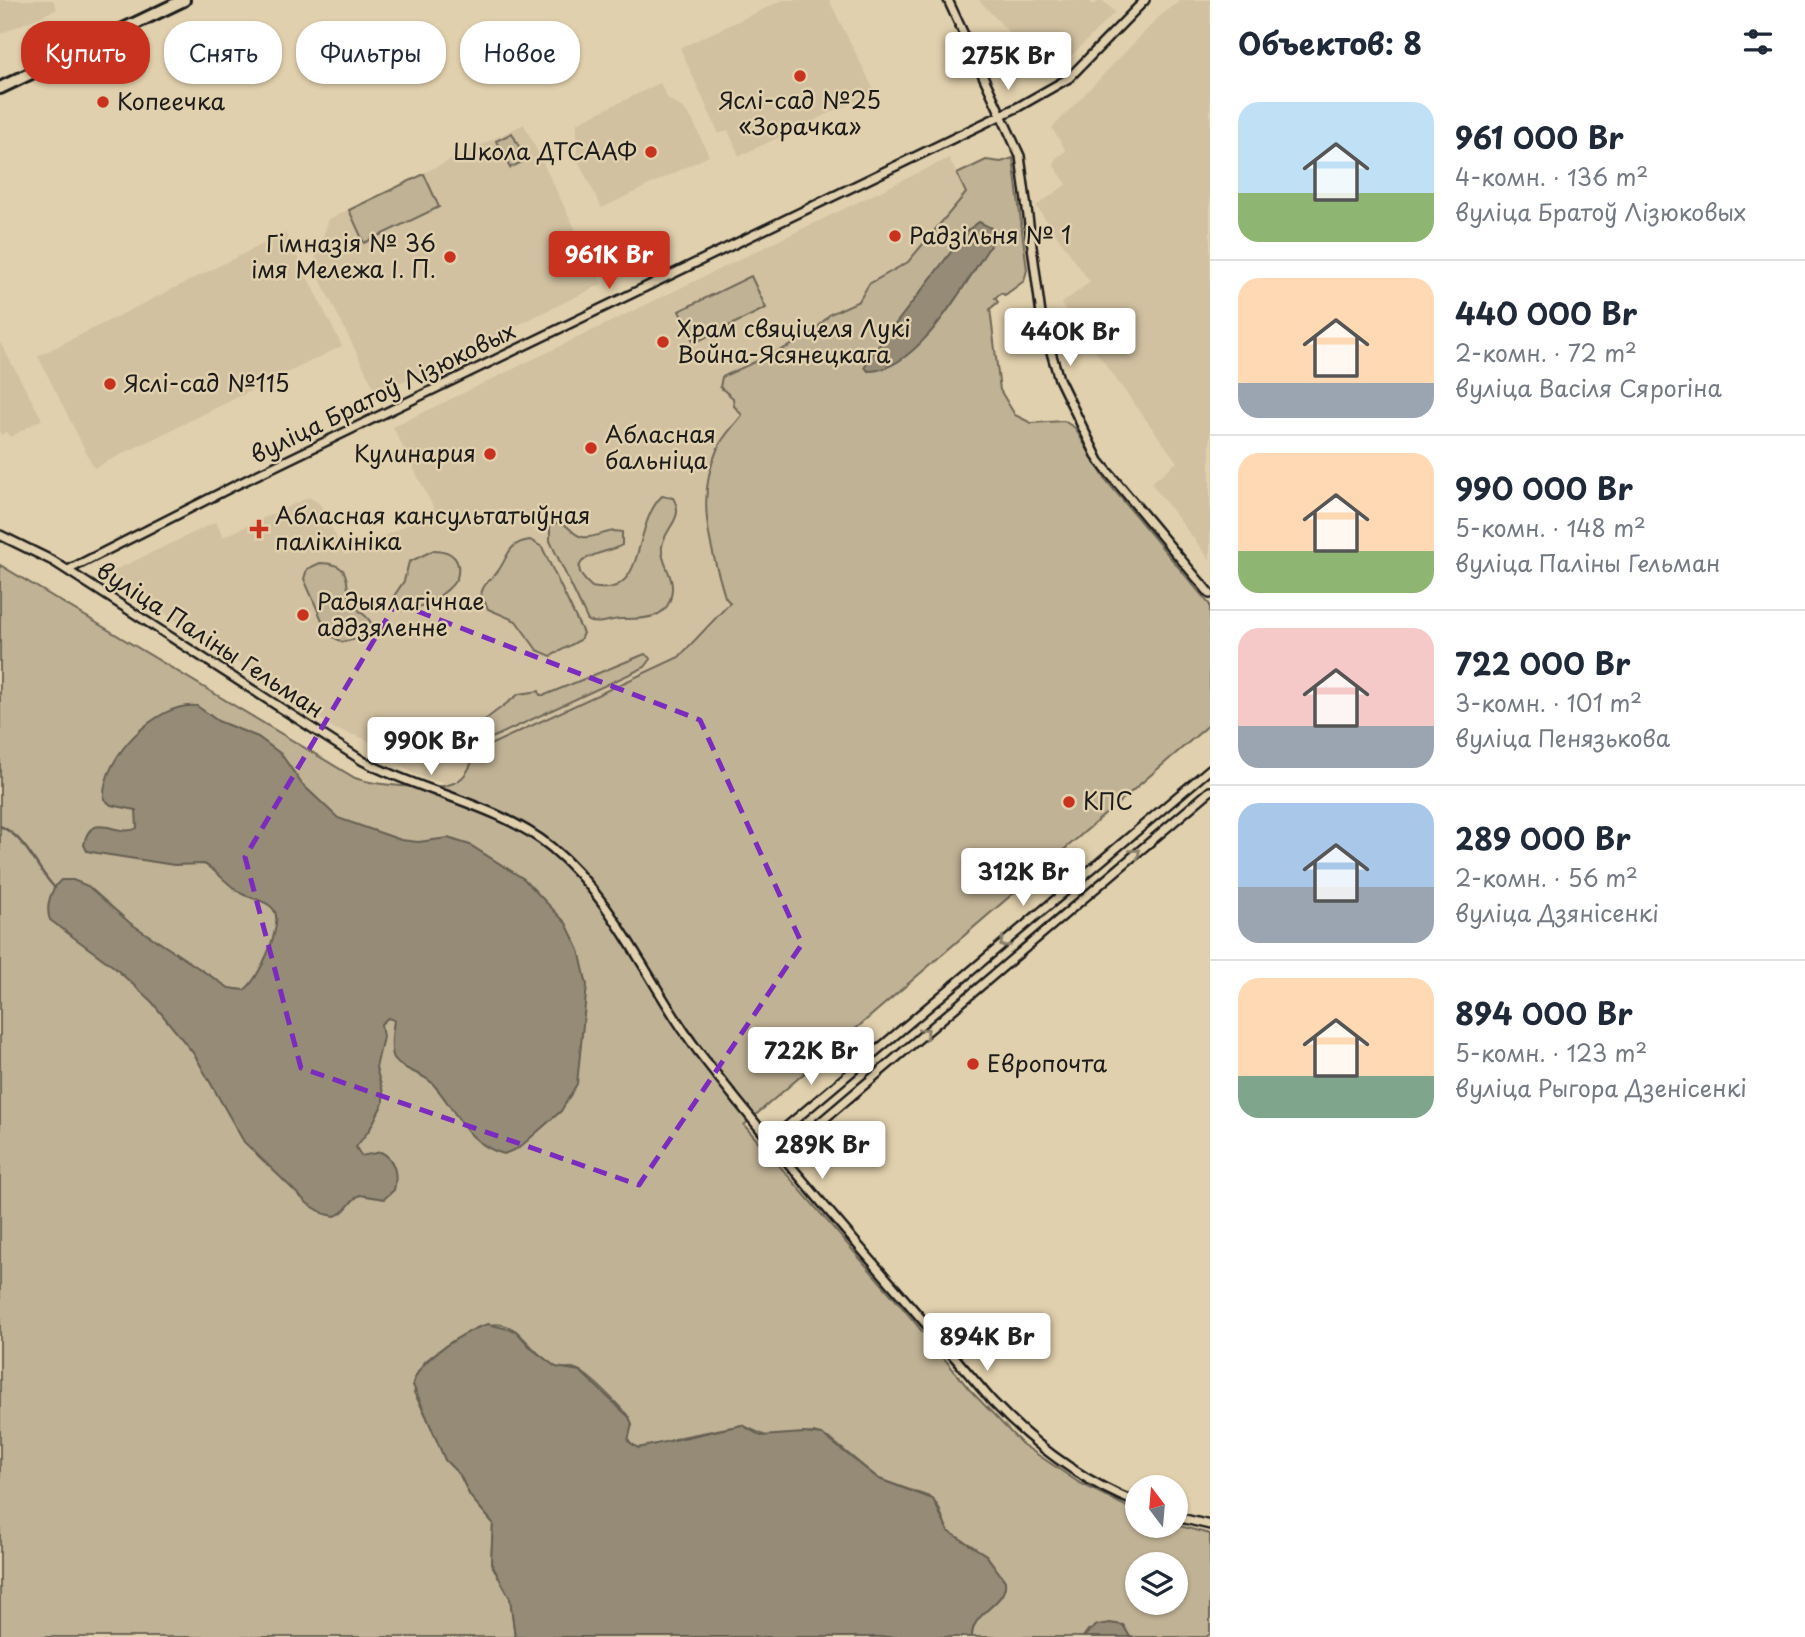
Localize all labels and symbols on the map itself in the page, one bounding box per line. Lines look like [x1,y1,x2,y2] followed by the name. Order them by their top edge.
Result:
[943,32,1073,92] pin: 275K Br
[792,68,808,84] marker: Яслі-сад №25 «Зорачка»
[719,82,881,143] place label: Яслі-сад №25 «Зорачка»
[117,83,225,118] place label: Копеечка
[95,94,111,110] marker: Копеечка
[453,133,637,168] place label: Школа ДТСААФ
[643,144,659,160] marker: Школа ДТСААФ
[909,217,1071,252] place label: Радзільня № 1
[251,225,436,286] place label: Гімназія № 36 імя Мележа І. П.
[887,228,903,244] marker: Радзільня № 1
[544,232,674,291] pin: 961K Br
[442,249,458,265] marker: Гімназія № 36 імя Мележа І. П.
[1005,308,1135,368] pin: 440K Br
[677,310,911,371] place label: Храм свяціцеля Лукі Война-Ясянецкага
[244,312,521,471] street label: вуліца Братоў Лізюковых
[655,334,671,350] marker: Храм свяціцеля Лукі Война-Ясянецкага
[124,365,290,400] place label: Яслі-сад №115
[102,376,118,392] marker: Яслі-сад №115
[605,416,716,477] place label: Абласная бальніца
[354,435,476,470] place label: Кулинария
[583,440,599,456] marker: Абласная бальніца
[482,446,498,462] marker: Кулинария
[275,497,590,558] place label: Абласная кансультатыўная паліклініка
[249,519,269,539] marker: Абласная кансультатыўная паліклініка
[90,552,332,726] street label: вуліца Паліны Гельман
[317,583,484,644] place label: Радыялагічнае аддзяленне
[295,607,311,623] marker: Радыялагічнае аддзяленне
[366,718,496,777] pin: 990K Br
[1083,783,1133,818] place label: КПС
[1061,794,1077,810] marker: КПС
[958,848,1088,908] pin: 312K Br
[1128,849,1141,862] one-way arrow
[999,935,1012,947] one-way arrow
[746,1028,876,1087] pin: 722K Br
[917,1028,930,1040] one-way arrow
[987,1045,1108,1080] place label: Европочта
[965,1056,981,1072] marker: Европочта
[757,1122,887,1181] pin: 289K Br
[922,1314,1052,1373] pin: 894K Br
[1125,1475,1188,1538] north arrow

